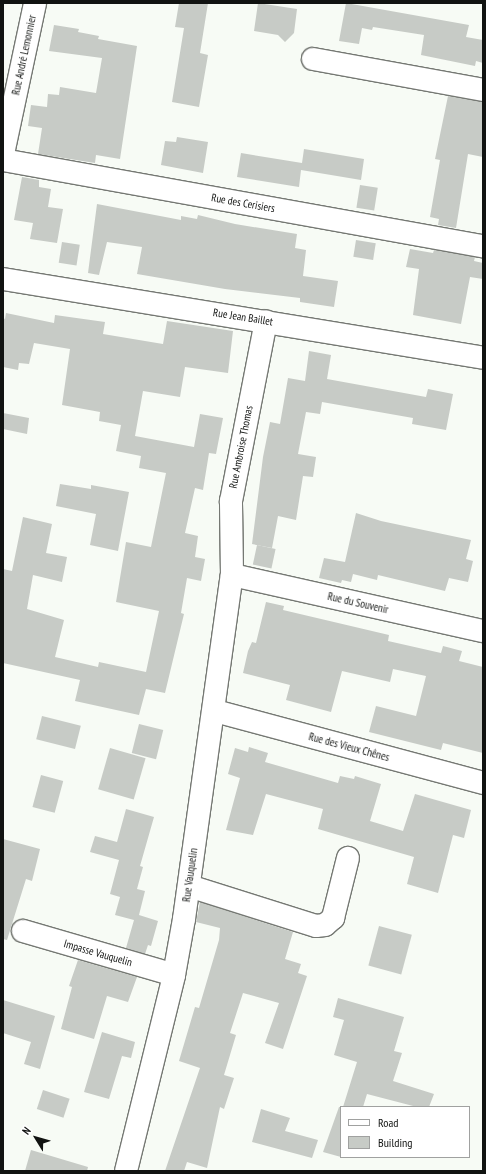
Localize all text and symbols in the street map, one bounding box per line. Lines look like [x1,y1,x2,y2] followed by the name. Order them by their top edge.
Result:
[9,14,39,96] street label: Rue André Lemonnier
[210,191,276,215] street label: Rue des Cerisiers
[212,306,274,328] street label: Rue Jean Baillet
[226,404,256,490] street label: Rue Ambroise Thomas
[326,590,390,616] street label: Rue du Souvenir
[307,730,391,764] street label: Rue des Vieux Chênes
[180,847,200,903] street label: Rue Vauquelin
[62,937,134,969] street label: Impasse Vauquelin
[340,1106,470,1158] legend
[378,1115,398,1130] text: Road
[16,1118,56,1158] north arrow
[19,1124,34,1137] text: N
[378,1135,413,1150] text: Building

